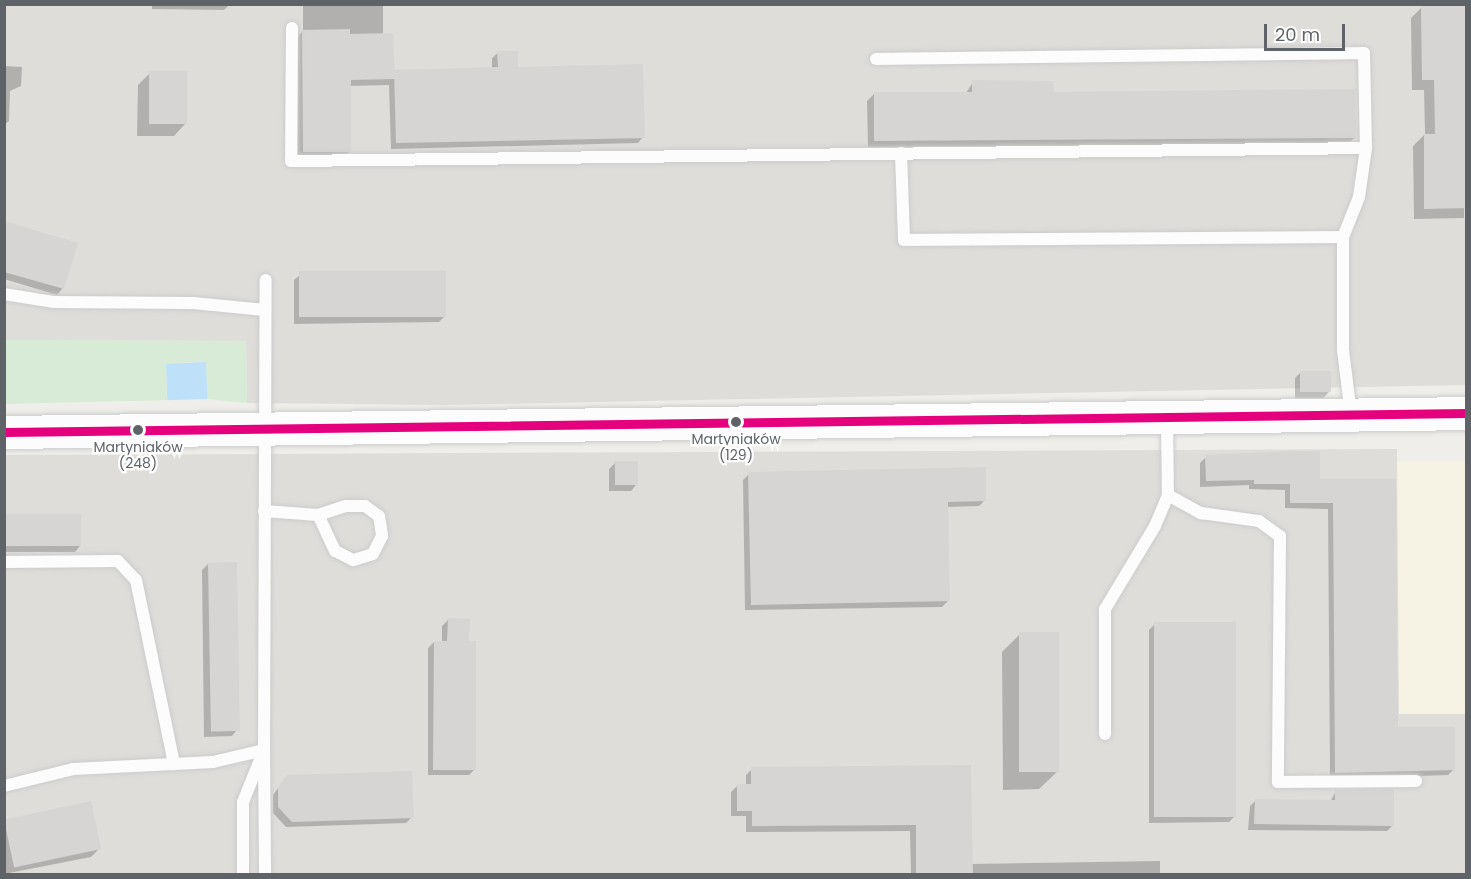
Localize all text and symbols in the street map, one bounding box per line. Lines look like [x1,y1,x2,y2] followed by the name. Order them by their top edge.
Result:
[1267,12,1348,50] scale bar
[1275,22,1320,47] text: 20 m
[730,416,742,428] marker: Martyniaków (129)
[132,424,144,436] marker: Martyniaków (248)
[691,431,781,464] place label: Martyniaków (129)
[93,439,183,472] place label: Martyniaków (248)

